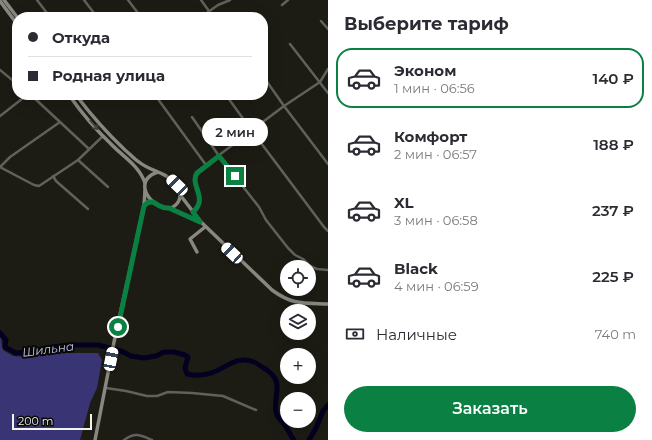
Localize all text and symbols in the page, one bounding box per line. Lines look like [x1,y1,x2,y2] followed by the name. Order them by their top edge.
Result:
[344,13,509,35] text: Выберите тариф
[52,28,110,47] text: Откуда
[346,60,382,96] icon: car
[394,61,456,80] text: Эконом
[52,66,165,85] text: Родная улица
[592,69,634,88] text: 140 ₽
[394,80,475,96] text: 1 мин · 06:56
[202,118,268,146] callout: 2 мин
[89,120,98,131] one-way arrow
[215,124,255,140] text: 2 мин
[346,126,382,162] icon: car
[394,127,467,146] text: Комфорт
[593,135,634,154] text: 188 ₽
[394,146,477,162] text: 2 мин · 06:57
[226,167,244,185] route end
[164,172,190,198] car
[346,192,382,228] icon: car
[394,193,413,212] text: XL
[592,201,634,220] text: 237 ₽
[394,212,478,228] text: 3 мин · 06:58
[219,240,245,266] car
[346,258,382,294] icon: car
[394,259,438,278] text: Black
[280,260,316,428] map controls
[280,260,316,296] button: locate
[592,267,634,286] text: 225 ₽
[394,278,479,294] text: 4 мин · 06:59
[280,304,316,340] button: layers
[109,318,127,336] route start
[344,323,366,345] icon: cash
[376,325,457,344] text: Наличные
[595,326,636,342] text: 740 m
[21,338,75,360] water label: Шильна
[103,346,119,372] car
[280,348,316,384] button: +
[344,386,636,432] button: Заказать
[280,392,316,428] button: −
[12,412,92,431] scale bar
[18,414,53,428] text: 200 m

